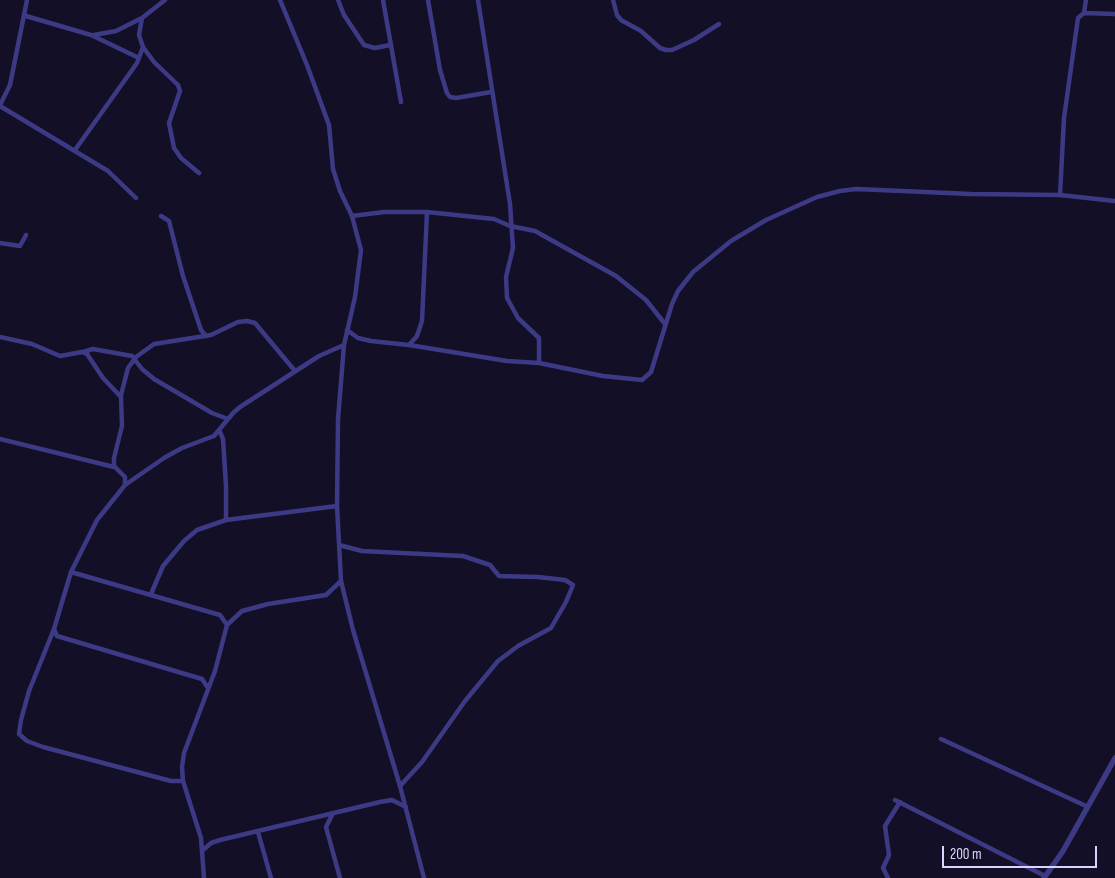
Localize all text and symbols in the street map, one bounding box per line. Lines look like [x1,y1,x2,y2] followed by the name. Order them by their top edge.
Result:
[945,836,1100,868] scale bar
[950,845,982,864] text: 200 m

